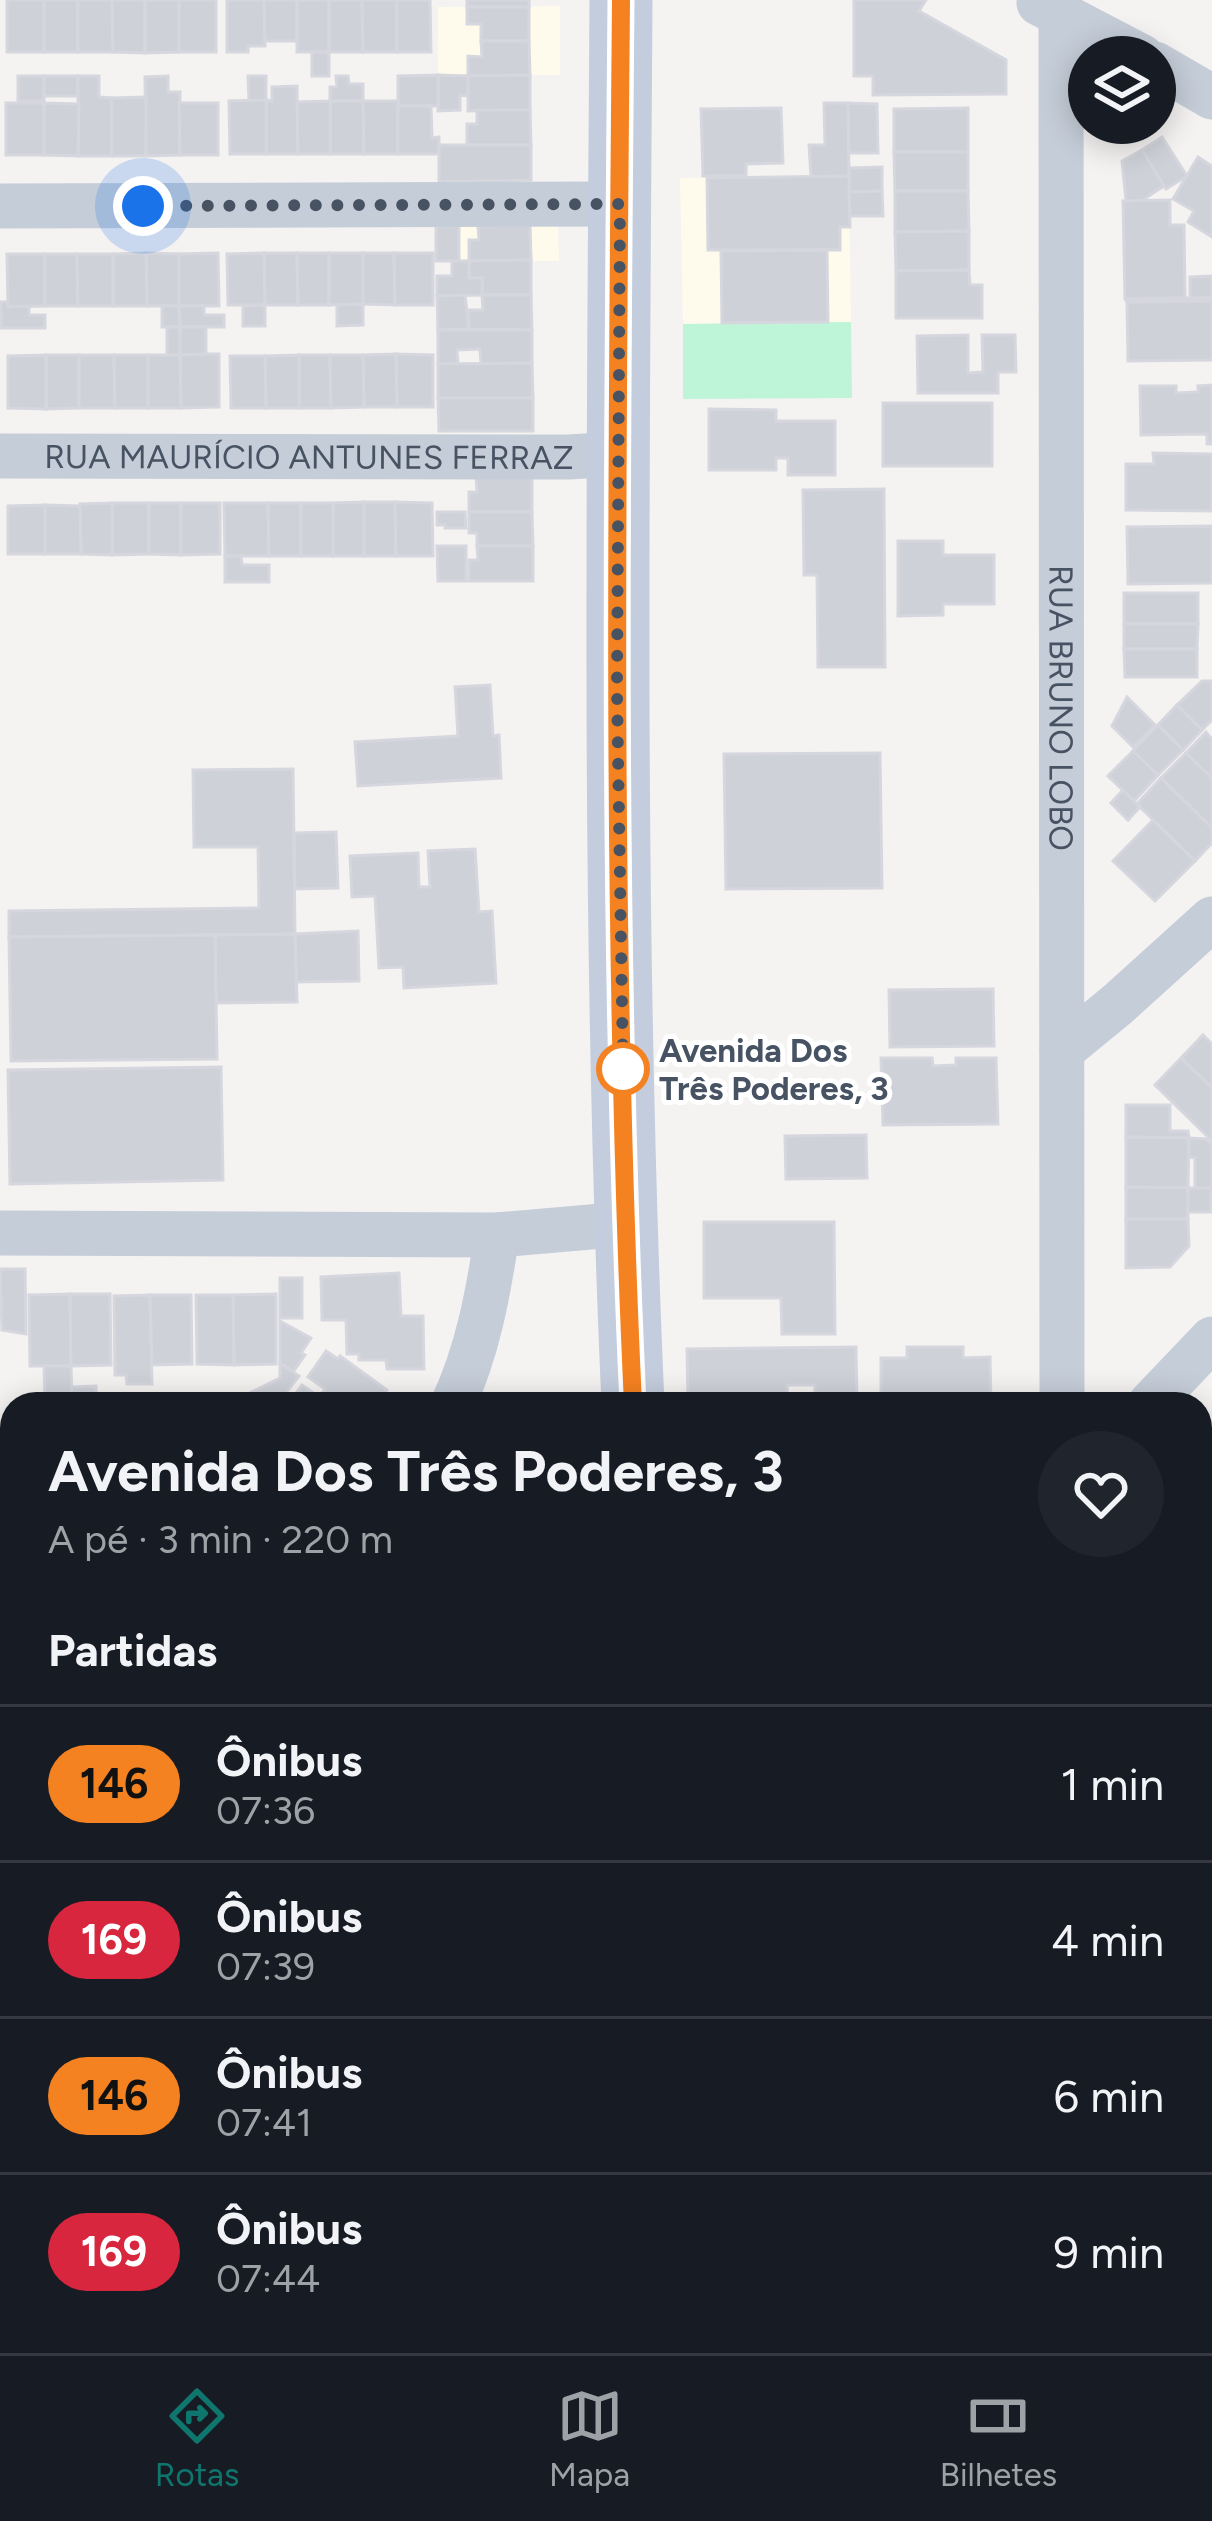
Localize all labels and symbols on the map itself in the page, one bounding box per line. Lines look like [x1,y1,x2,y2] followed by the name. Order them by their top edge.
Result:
[113,176,173,236] your location
[44,437,574,477] street label: RUA MAURÍCIO ANTUNES FERRAZ
[1041,565,1081,851] street label: RUA BRUNO LOBO
[659,1031,889,1108] place label: Avenida Dos Três Poderes, 3
[598,1044,648,1094] marker: Avenida Dos Três Poderes, 3

